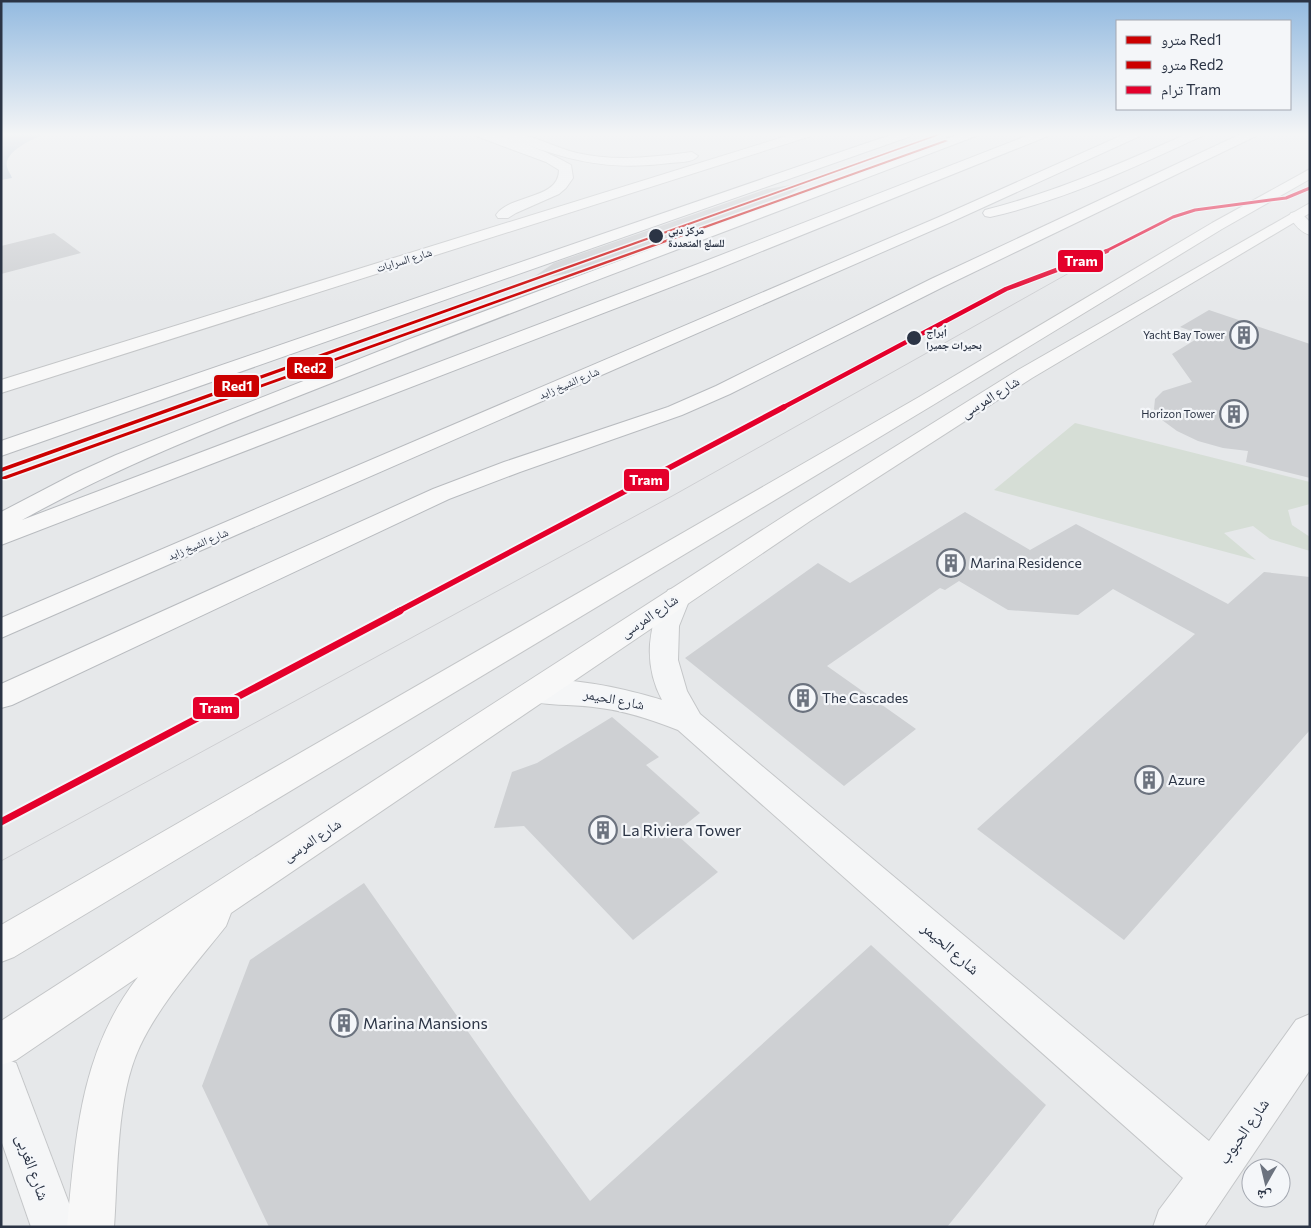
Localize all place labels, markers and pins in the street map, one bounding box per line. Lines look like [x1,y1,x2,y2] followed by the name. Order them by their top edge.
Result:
[668,223,725,251] place label: مركز دبي للسلع المتعددة
[647,227,665,245] marker: مركز دبي للسلع المتعددة
[1229,320,1259,350] building icon: Yacht Bay Tower
[926,325,982,352] place label: أبراج بحيرات جميرا
[1143,328,1226,341] place label: Yacht Bay Tower
[905,329,923,347] marker: أبراج بحيرات جميرا
[1219,399,1249,429] building icon: Horizon Tower
[1141,407,1216,420] place label: Horizon Tower
[936,548,966,578] building icon: Marina Residence
[970,554,1082,571] place label: Marina Residence
[788,683,818,713] building icon: The Cascades
[822,689,908,706] place label: The Cascades
[1134,765,1164,795] building icon: Azure
[1168,771,1205,788] place label: Azure
[588,815,618,845] building icon: La Riviera Tower
[622,820,742,839] place label: La Riviera Tower
[329,1008,359,1038] building icon: Marina Mansions
[363,1013,488,1032] place label: Marina Mansions

